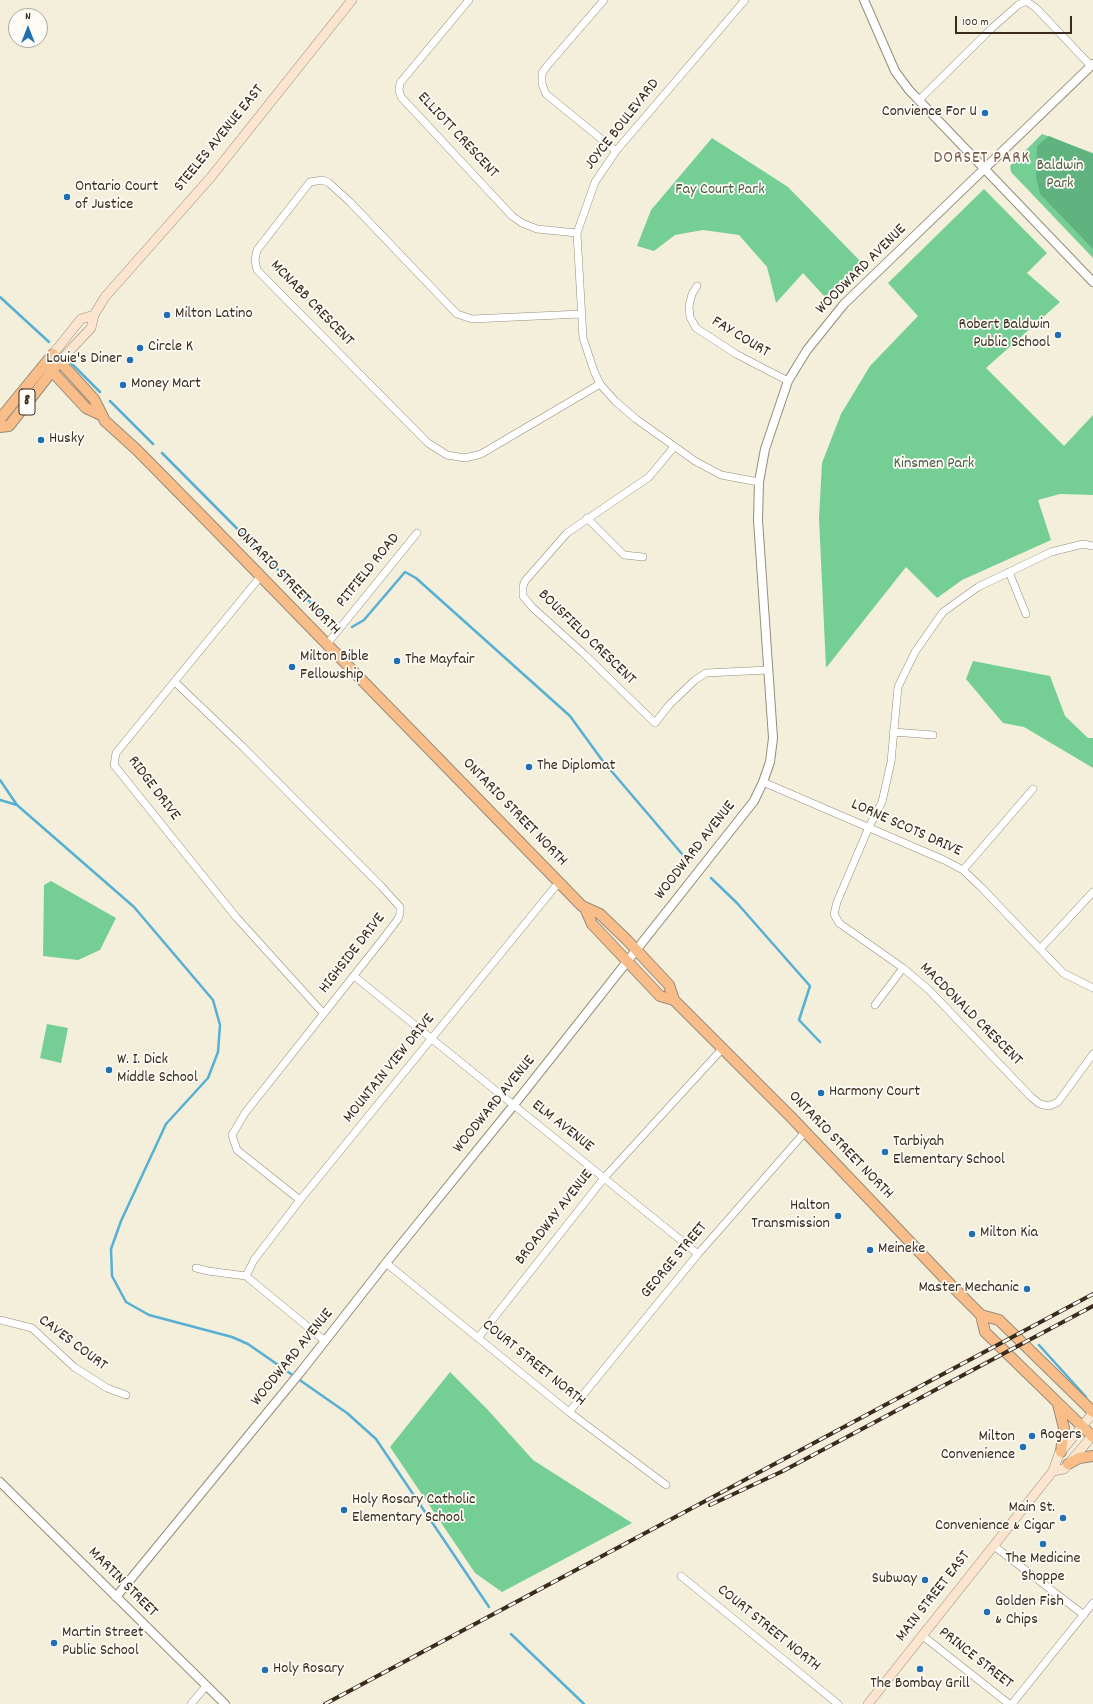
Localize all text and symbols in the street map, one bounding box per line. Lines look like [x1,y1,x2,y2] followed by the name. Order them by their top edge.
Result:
[8,8,48,48] north arrow
[957,8,1074,34] scale bar
[25,9,31,25] text: N
[962,14,989,31] text: 100 m
[581,76,665,174] street label: JOYCE BOULEVARD
[171,82,269,196] street label: STEELES AVENUE EAST
[412,89,502,183] street label: ELLIOTT CRESCENT
[882,103,977,123] place label: Convience For U
[980,108,990,118] marker: Convience For U
[934,150,1030,170] district label: DORSET PARK
[1036,157,1084,195] park label: Baldwin Park
[75,178,158,216] place label: Ontario Court of Justice
[675,181,765,201] park label: Fay Court Park
[62,192,72,202] marker: Ontario Court of Justice
[813,221,911,319] street label: WOODWARD AVENUE
[265,257,357,351] street label: MCNABB CRESCENT
[175,305,253,325] place label: Milton Latino
[162,310,172,320] marker: Milton Latino
[707,313,773,363] street label: FAY COURT
[959,316,1050,354] place label: Robert Baldwin Public School
[1053,330,1063,340] marker: Robert Baldwin Public School
[148,338,193,358] place label: Circle K
[135,343,145,353] marker: Circle K
[46,350,122,370] place label: Louie's Diner
[125,355,135,365] marker: Louie's Diner
[131,375,201,395] place label: Money Mart
[118,380,128,390] marker: Money Mart
[19,389,35,415] road number: 8
[49,430,84,450] place label: Husky
[36,435,46,445] marker: Husky
[894,455,974,475] park label: Kinsmen Park
[230,524,344,640] street label: ONTARIO STREET NORTH
[333,530,405,612] street label: PITFIELD ROAD
[533,586,639,690] street label: BOUSFIELD CRESCENT
[300,648,368,686] place label: Milton Bible Fellowship
[405,651,475,671] place label: The Mayfair
[392,656,402,666] marker: The Mayfair
[287,662,297,672] marker: Milton Bible Fellowship
[122,753,184,825] street label: RIDGE DRIVE
[457,755,571,871] street label: ONTARIO STREET NORTH
[537,757,615,777] place label: The Diplomat
[524,762,534,772] marker: The Diplomat
[847,796,965,862] street label: LORNE SCOTS DRIVE
[651,798,741,904] street label: WOODWARD AVENUE
[316,910,390,998] street label: HIGHSIDE DRIVE
[914,959,1026,1071] street label: MACDONALD CRESCENT
[340,1011,440,1127] street label: MOUNTAIN VIEW DRIVE
[117,1051,198,1089] place label: W. I. Dick Middle School
[450,1052,540,1158] street label: WOODWARD AVENUE
[104,1065,114,1075] marker: W. I. Dick Middle School
[829,1083,920,1103] place label: Harmony Court
[783,1088,897,1204] street label: ONTARIO STREET NORTH
[816,1088,826,1098] marker: Harmony Court
[527,1097,597,1157] street label: ELM AVENUE
[893,1133,1005,1171] place label: Tarbiyah Elementary School
[880,1147,890,1157] marker: Tarbiyah Elementary School
[512,1167,598,1269] street label: BROADWAY AVENUE
[751,1197,830,1235] place label: Halton Transmission
[833,1211,843,1221] marker: Halton Transmission
[638,1219,712,1303] street label: GEORGE STREET
[980,1224,1038,1244] place label: Milton Kia
[967,1229,977,1239] marker: Milton Kia
[878,1240,925,1260] place label: Meineke
[865,1245,875,1255] marker: Meineke
[918,1279,1019,1299] place label: Master Mechanic
[1022,1284,1032,1294] marker: Master Mechanic
[248,1305,338,1411] street label: WOODWARD AVENUE
[34,1312,110,1376] street label: CAVES COURT
[477,1316,589,1412] street label: COURT STREET NORTH
[1040,1426,1082,1446] place label: Rogers
[941,1428,1015,1466] place label: Milton Convenience
[1027,1431,1037,1441] marker: Rogers
[1018,1442,1028,1452] marker: Milton Convenience
[352,1491,475,1529] place label: Holy Rosary Catholic Elementary School
[935,1499,1055,1537] place label: Main St. Convenience & Cigar
[339,1505,349,1515] marker: Holy Rosary Catholic Elementary School
[1058,1513,1068,1523] marker: Main St. Convenience & Cigar
[1038,1539,1048,1549] marker: The Medicine Shoppe
[83,1544,161,1622] street label: MARTIN STREET
[893,1548,975,1646] street label: MAIN STREET EAST
[1005,1550,1081,1588] place label: The Medicine Shoppe
[872,1570,917,1590] place label: Subway
[920,1575,930,1585] marker: Subway
[712,1581,824,1677] street label: COURT STREET NORTH
[995,1593,1064,1631] place label: Golden Fish & Chips
[982,1607,992,1617] marker: Golden Fish & Chips
[62,1624,144,1662] place label: Martin Street Public School
[934,1624,1016,1694] street label: PRINCE STREET
[49,1638,59,1648] marker: Martin Street Public School
[273,1660,344,1680] place label: Holy Rosary
[915,1664,925,1674] marker: The Bombay Grill
[260,1665,270,1675] marker: Holy Rosary
[870,1675,970,1695] place label: The Bombay Grill

